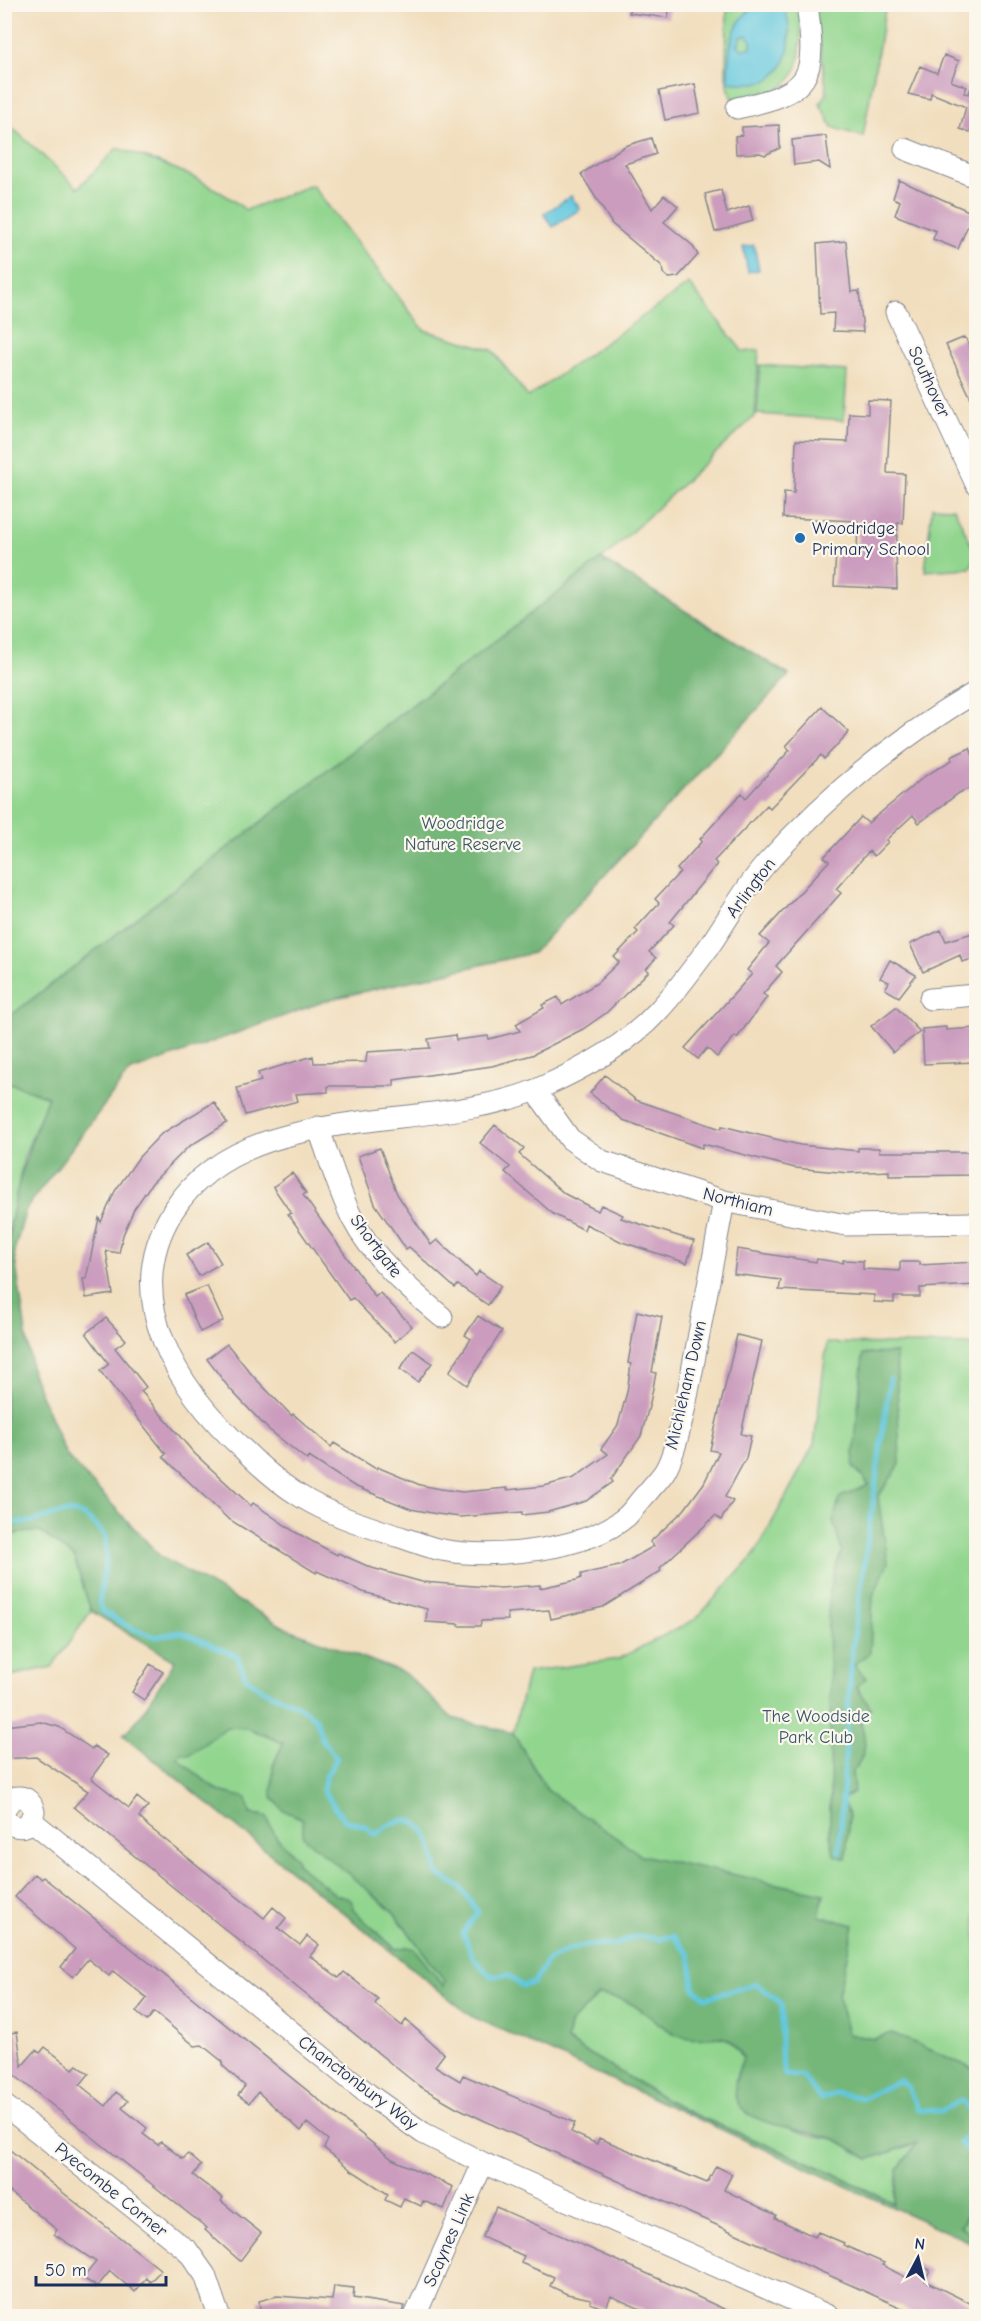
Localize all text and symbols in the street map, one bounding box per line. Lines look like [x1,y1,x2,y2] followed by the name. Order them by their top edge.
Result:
[903,343,955,422] street label: Southover
[812,518,930,560] place label: Woodridge Primary School
[793,531,807,545] marker: Woodridge Primary School
[405,813,521,855] park label: Woodridge Nature Reserve
[722,854,780,922] street label: Arlington
[701,1183,775,1221] street label: Northiam
[346,1210,406,1282] street label: Shortgate
[661,1318,711,1452] street label: Michleham Down
[762,1706,870,1748] park label: The Woodside Park Club
[294,2031,423,2135] street label: Chanctonbury Way
[51,2138,172,2242] street label: Pyecombe Corner
[419,2190,479,2290] street label: Scaynes Link
[888,2228,948,2288] north arrow
[913,2235,926,2254] text: N
[36,2249,166,2287] scale bar
[45,2260,87,2281] text: 50 m

